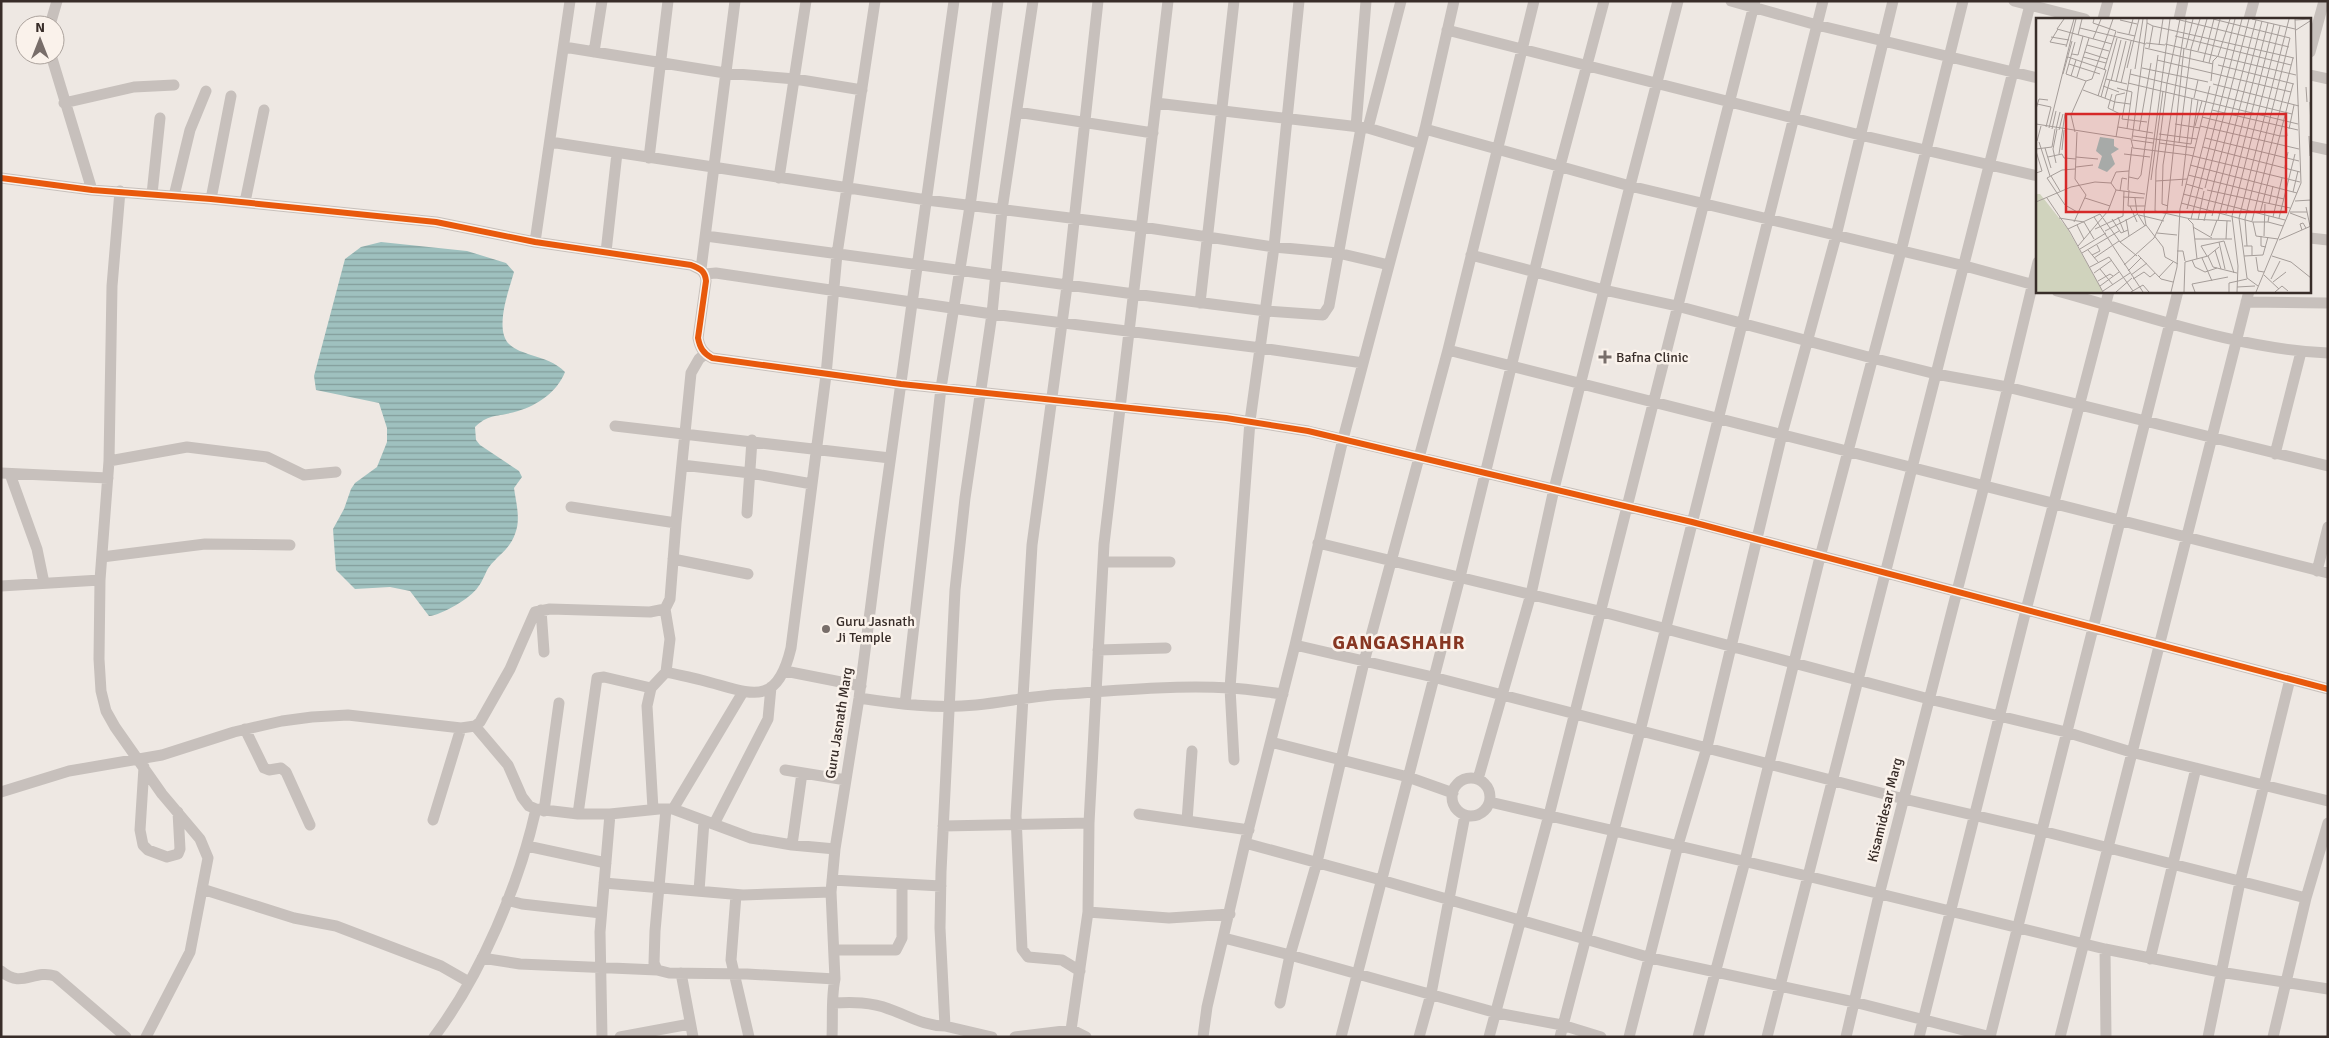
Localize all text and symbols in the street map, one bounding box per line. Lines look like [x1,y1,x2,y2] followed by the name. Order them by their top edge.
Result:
[15,15,65,65] north arrow
[2036,18,2312,292] inset map
[35,19,45,36] text: N
[1616,349,1689,366] place label: Bafna Clinic
[1598,350,1612,364] marker: Bafna Clinic
[836,613,915,646] place label: Guru Jasnath Ji Temple
[820,623,832,635] marker: Guru Jasnath Ji Temple
[1333,631,1465,655] district label: GANGASHAHR
[822,666,856,780] street label: Guru Jasnath Marg
[1864,756,1906,864] street label: Kisamidesar Marg

